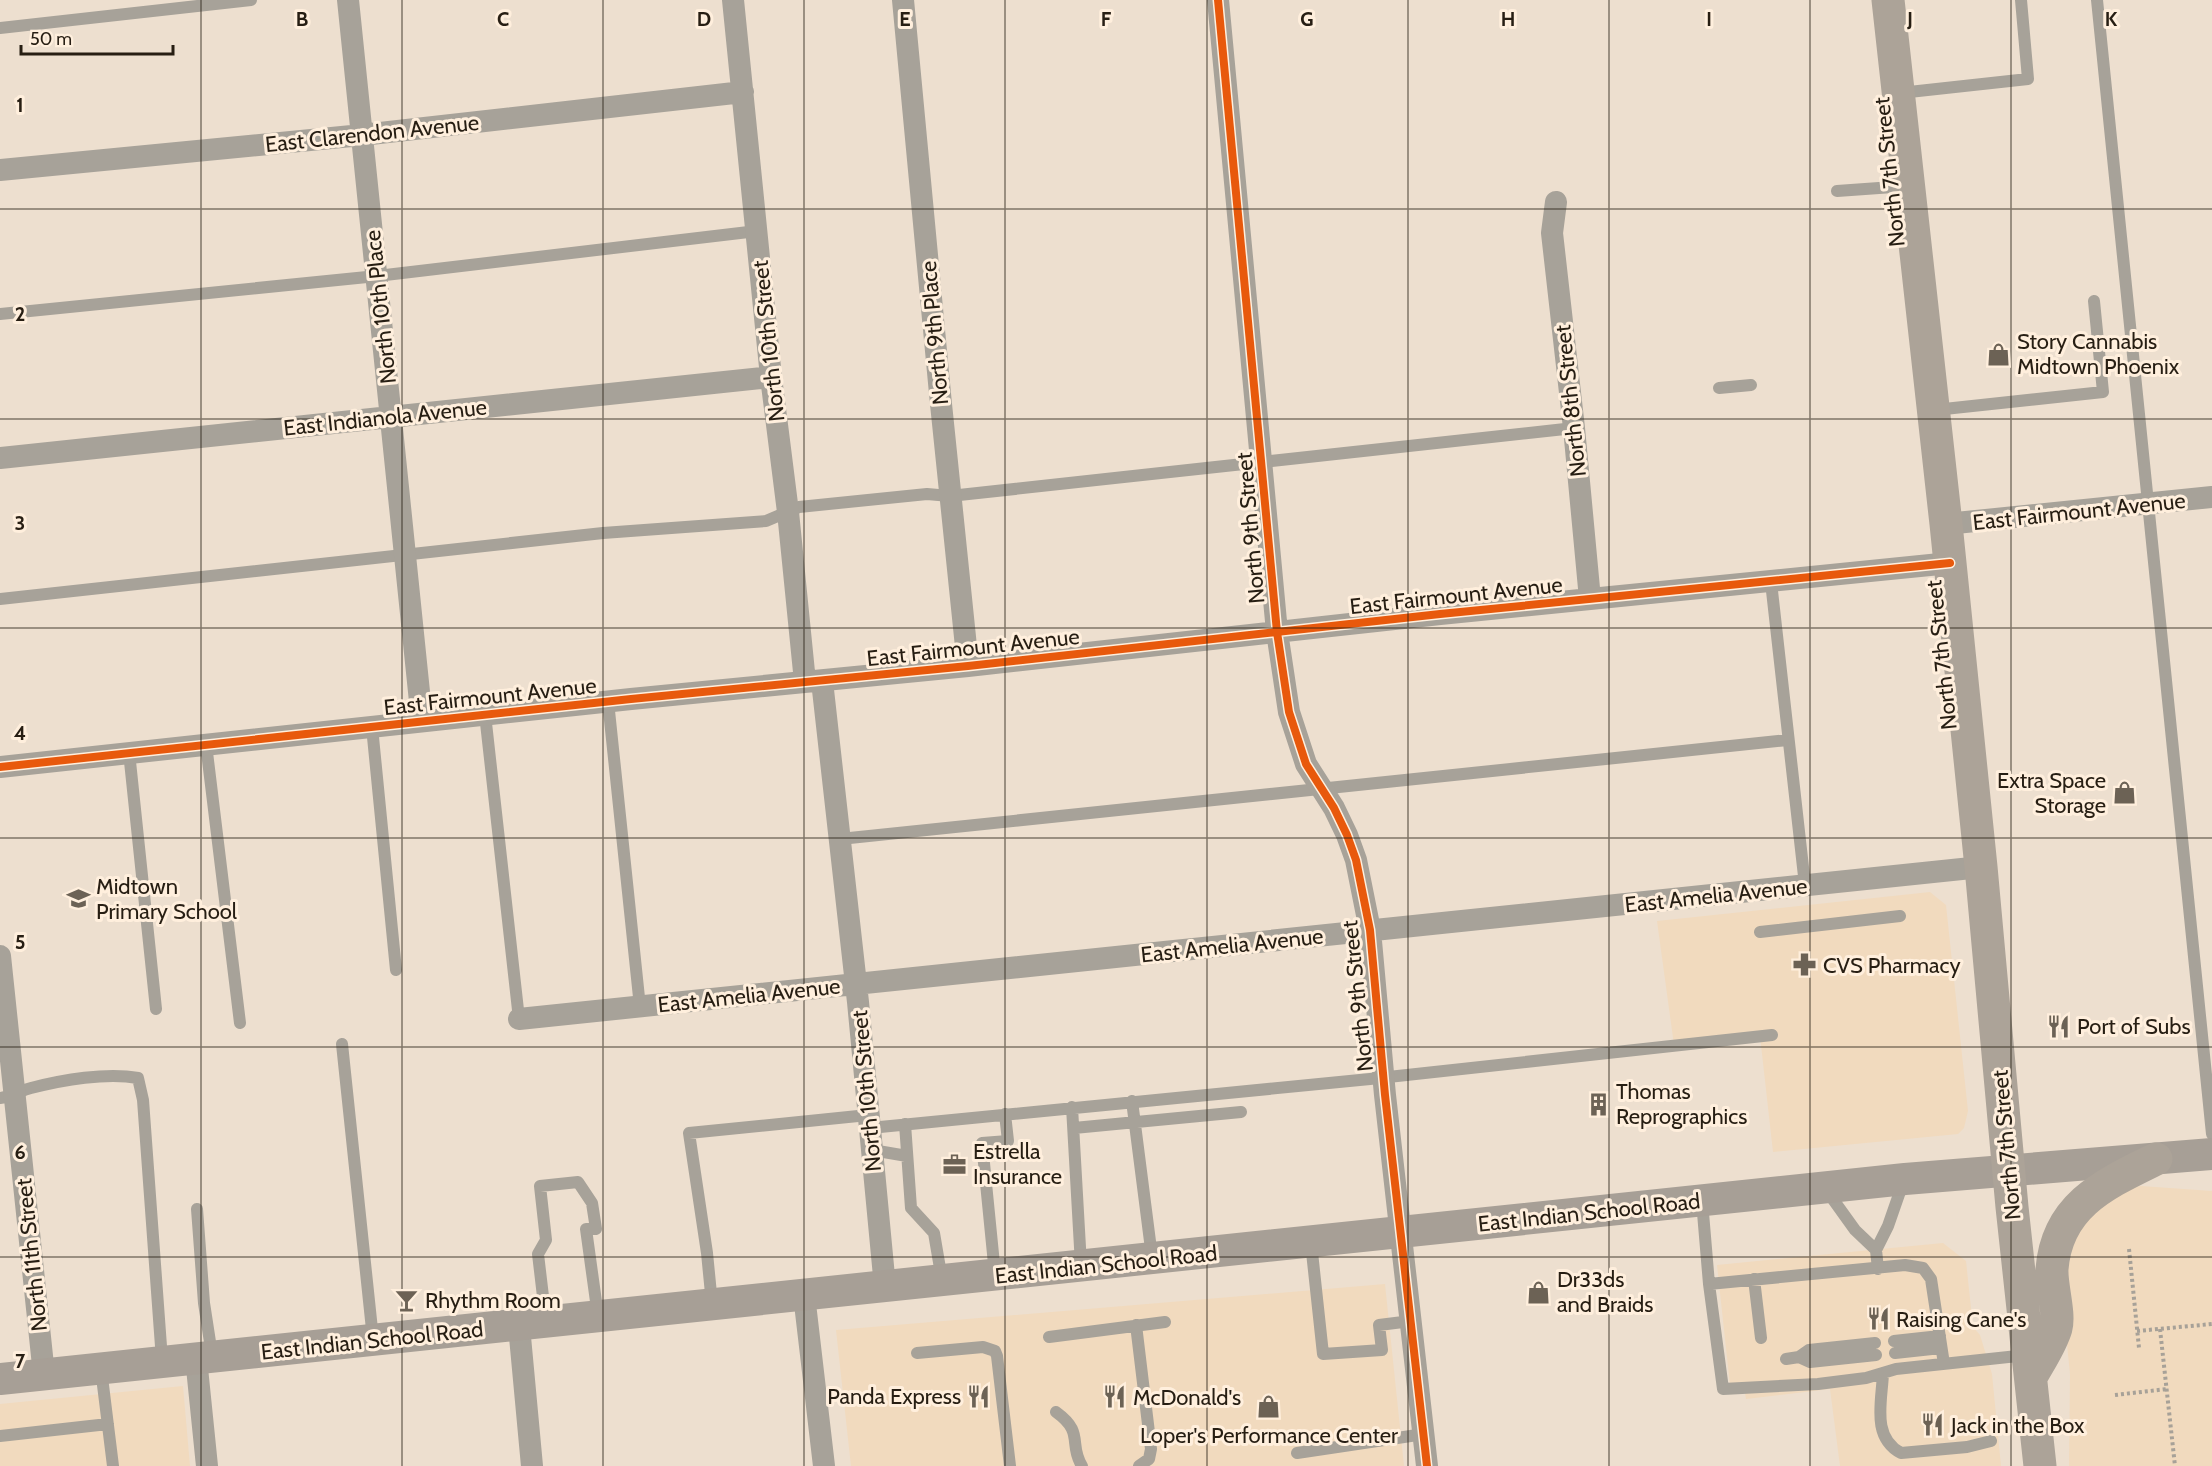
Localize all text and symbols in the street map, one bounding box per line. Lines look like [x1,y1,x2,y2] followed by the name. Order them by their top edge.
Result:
[296,7,308,31] text: B
[497,7,509,31] text: C
[697,7,711,31] text: D
[899,7,911,31] text: E
[1101,7,1112,31] text: F
[1300,7,1314,31] text: G
[1501,7,1515,31] text: H
[1706,7,1712,31] text: I
[1906,7,1913,31] text: J
[2105,7,2118,31] text: K
[21,18,172,56] scale bar
[30,28,72,50] text: 50 m
[16,93,24,117] text: 1
[1868,95,1911,248] street label: North 7th Street
[264,109,480,158] street label: East Clarendon Avenue
[359,229,402,385] street label: North 10th Place
[747,258,790,423] street label: North 10th Street
[915,260,954,406] street label: North 9th Place
[15,302,25,326] text: 2
[1549,323,1592,478] street label: North 8th Street
[2017,328,2180,380] place label: Story Cannabis Midtown Phoenix
[1986,341,2012,367] shop icon: Story Cannabis Midtown Phoenix
[282,393,488,442] street label: East Indianola Avenue
[1230,451,1271,605] street label: North 9th Street
[1971,487,2187,536] street label: East Fairmount Avenue
[15,511,25,535] text: 3
[1348,571,1564,620] street label: East Fairmount Avenue
[1920,578,1963,731] street label: North 7th Street
[865,623,1081,672] street label: East Fairmount Avenue
[382,672,598,721] street label: East Fairmount Avenue
[14,721,26,745] text: 4
[1997,767,2106,819] place label: Extra Space Storage
[2111,780,2137,806] shop icon: Extra Space Storage
[1623,872,1809,919] street label: East Amelia Avenue
[96,873,238,925] place label: Midtown Primary School
[65,886,91,912] school or university icon: Midtown Primary School
[1336,918,1379,1073] street label: North 9th Street
[1139,922,1325,969] street label: East Amelia Avenue
[15,930,25,954] text: 5
[1792,952,1818,978] pharmacy icon: CVS Pharmacy
[1823,952,1961,979] place label: CVS Pharmacy
[656,972,842,1019] street label: East Amelia Avenue
[846,1009,887,1173] street label: North 10th Street
[2046,1013,2072,1039] restaurant icon: Port of Subs
[2077,1013,2191,1040] place label: Port of Subs
[1986,1068,2027,1221] street label: North 7th Street
[1616,1078,1747,1130] place label: Thomas Reprographics
[1585,1091,1611,1117] building icon: Thomas Reprographics
[973,1138,1062,1190] place label: Estrella Insurance
[14,1140,26,1164] text: 6
[942,1151,968,1177] office icon: Estrella Insurance
[10,1177,53,1333] street label: North 11th Street
[1477,1187,1702,1238] street label: East Indian School Road
[994,1239,1219,1290] street label: East Indian School Road
[1557,1266,1653,1318] place label: Dr33ds and Braids
[1526,1279,1552,1305] shop icon: Dr33ds and Braids
[394,1287,420,1313] bar icon: Rhythm Room
[425,1287,561,1314] place label: Rhythm Room
[1865,1306,1891,1332] restaurant icon: Raising Cane's
[1896,1306,2026,1333] place label: Raising Cane's
[260,1315,485,1366] street label: East Indian School Road
[15,1349,26,1373] text: 7
[827,1383,961,1410] place label: Panda Express
[966,1383,992,1409] restaurant icon: Panda Express
[1102,1384,1128,1410] restaurant icon: McDonald's
[1133,1384,1241,1411] place label: McDonald's
[1256,1393,1282,1419] shop icon: Loper's Performance Center
[1920,1412,1946,1438] restaurant icon: Jack in the Box
[1950,1412,2085,1439] place label: Jack in the Box
[1140,1422,1398,1449] place label: Loper's Performance Center

